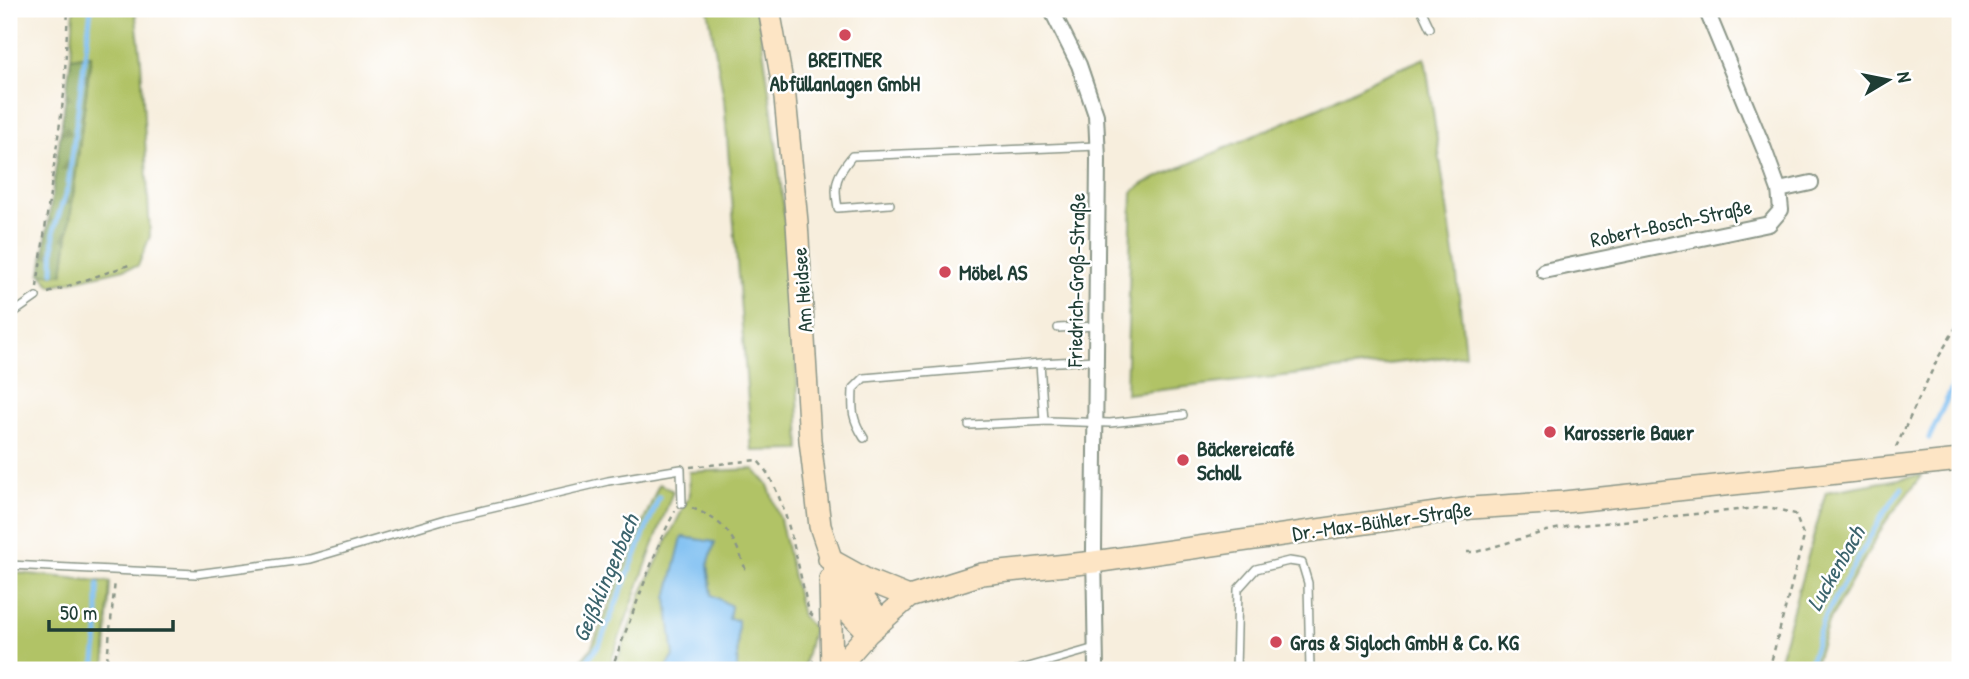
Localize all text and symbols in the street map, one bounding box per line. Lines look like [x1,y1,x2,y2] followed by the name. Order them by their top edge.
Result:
[837,27,853,43] marker: BREITNER Abfüllanlagen GmbH
[770,45,920,99] place label: BREITNER Abfüllanlagen GmbH
[1854,46,1924,116] north arrow
[1891,70,1918,84] text: N
[1588,192,1754,254] street label: Robert-Bosch-Straße
[1060,193,1092,368] street label: Friedrich-Groß-Straße
[785,246,819,334] street label: Am Heidsee
[959,258,1028,287] place label: Möbel AS
[937,264,953,280] marker: Möbel AS
[1564,418,1695,447] place label: Karosserie Bauer
[1542,424,1558,440] marker: Karosserie Bauer
[1197,434,1295,487] place label: Bäckereicafé Scholl
[1175,452,1191,468] marker: Bäckereicafé Scholl
[1291,494,1473,548] street label: Dr.-Max-Bühler-Straße
[564,508,647,647] water label: Geißklingenbach
[1798,519,1872,616] water label: Luckenbach
[49,588,173,632] scale bar
[60,598,97,627] text: 50 m
[1290,628,1520,658] place label: Gras & Sigloch GmbH & Co. KG
[1268,634,1284,650] marker: Gras & Sigloch GmbH & Co. KG

